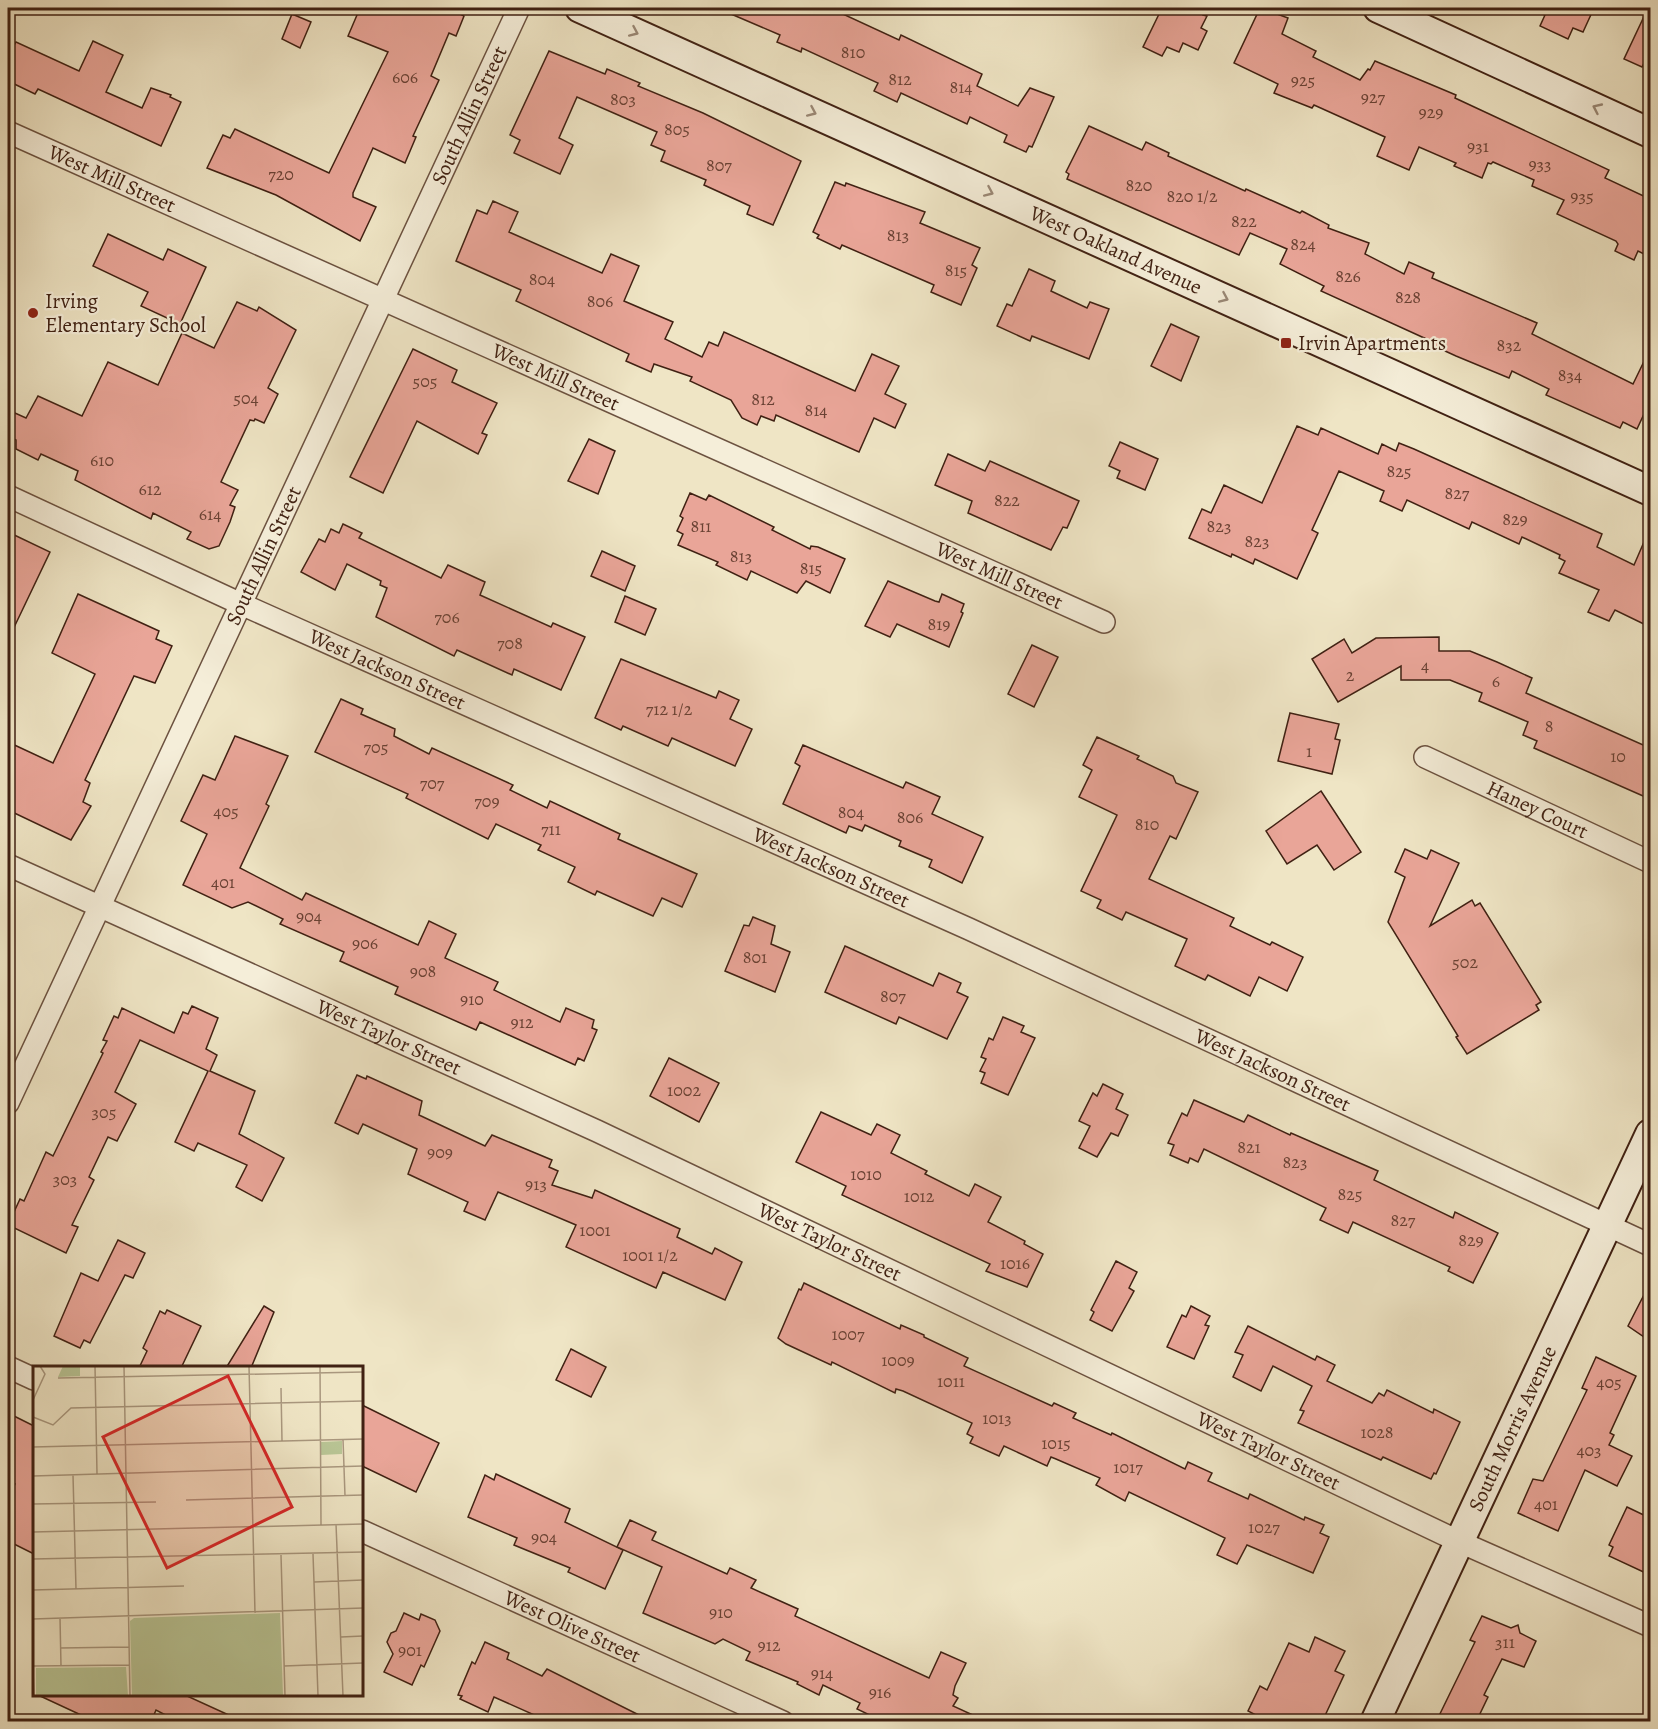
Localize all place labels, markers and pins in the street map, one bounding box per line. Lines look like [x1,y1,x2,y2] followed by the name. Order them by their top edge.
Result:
[45,287,206,339] place label: Irving Elementary School
[26,306,40,320] marker: Irving Elementary School
[1298,329,1446,357] place label: Irvin Apartments
[1279,336,1293,350] marker: Irvin Apartments

